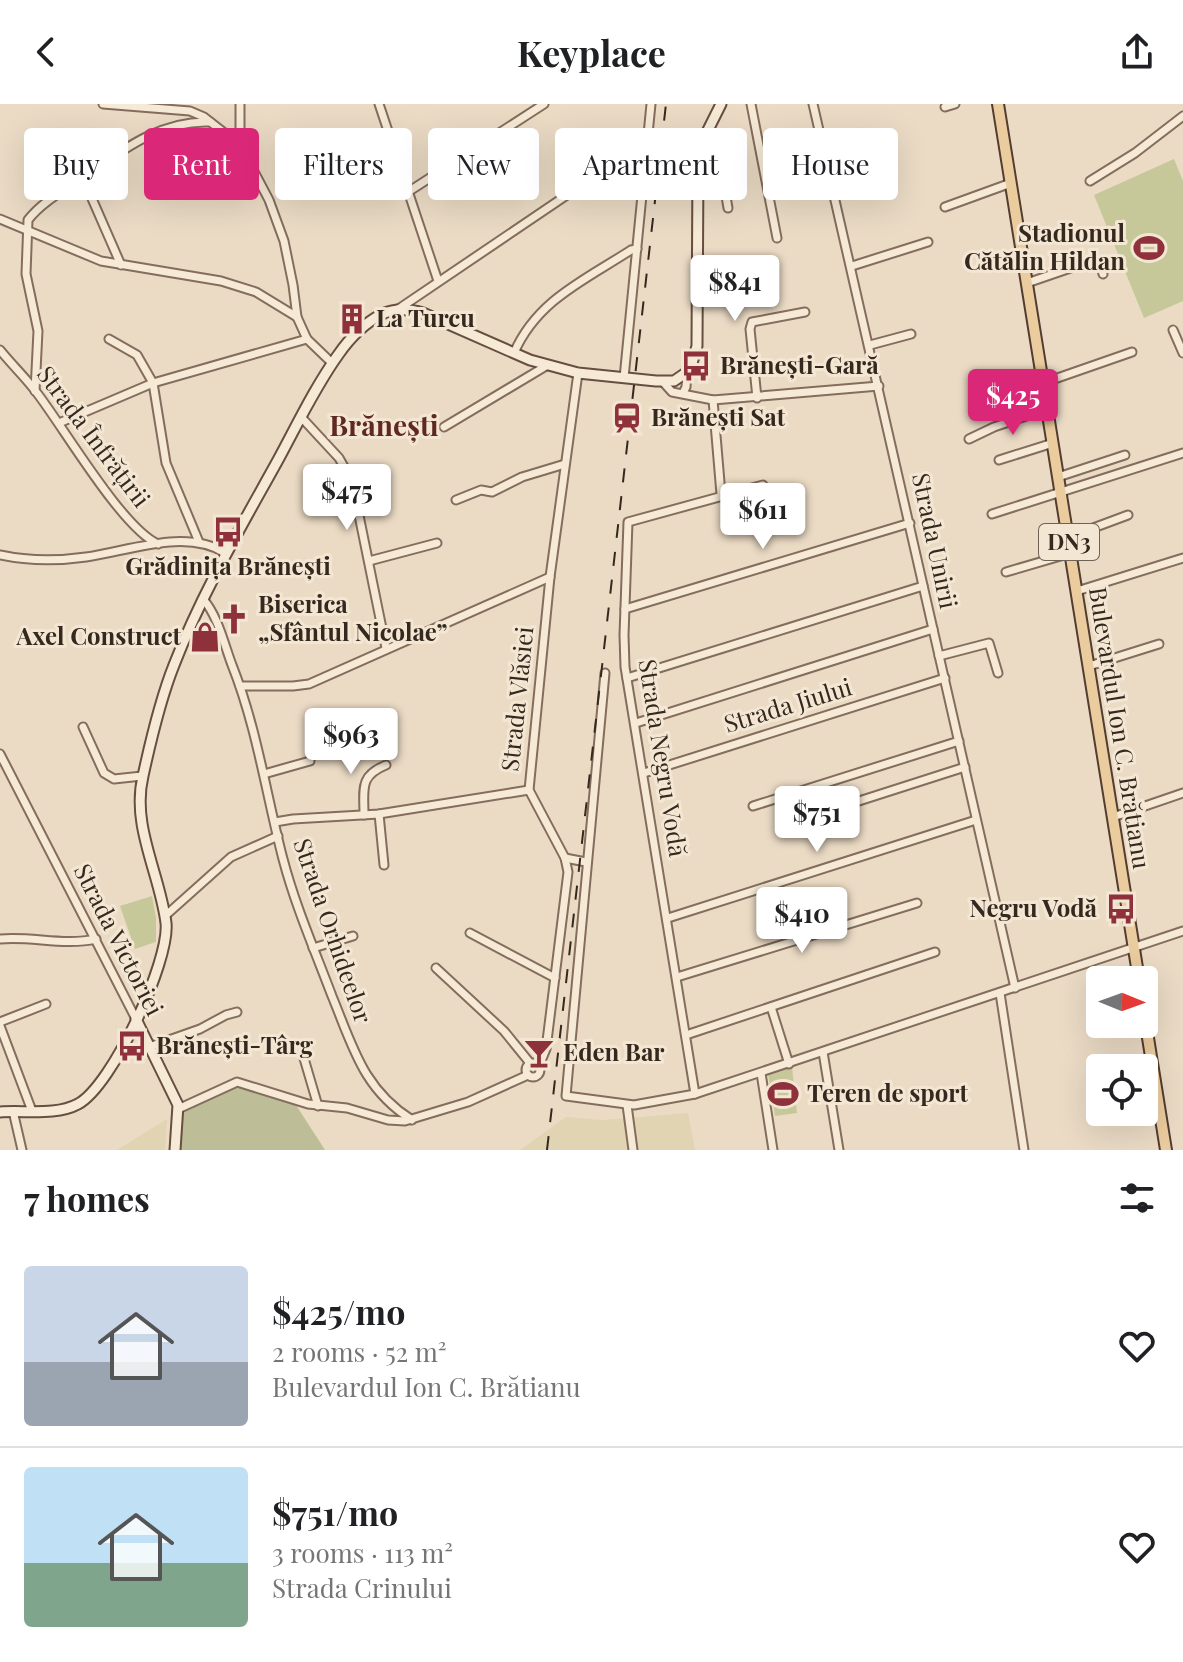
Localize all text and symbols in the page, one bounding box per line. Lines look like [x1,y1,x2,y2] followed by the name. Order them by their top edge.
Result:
[517,28,666,76] text: Keyplace
[24,30,68,74] icon: back
[1115,30,1159,74] icon: share
[24,128,128,200] chip: Buy
[144,128,259,200] chip: Rent
[275,128,412,200] chip: Filters
[428,128,539,200] chip: New
[555,128,747,200] chip: Apartment
[763,128,898,200] chip: House
[964,216,1126,276] place label: Stadionul Cătălin Hildan
[1132,231,1166,265] sports icon: Stadionul Cătălin Hildan
[688,255,782,323] pin: $841
[708,263,762,298] text: $841
[376,301,475,333] place label: La Turcu
[335,302,369,336] building icon: La Turcu
[720,348,879,380] place label: Brănești-Gară
[679,349,713,383] bus stop icon: Brănești-Gară
[31,359,158,513] street label: Strada Înfrățirii
[966,369,1060,437] pin: $425
[986,377,1040,412] text: $425
[651,400,786,432] place label: Brănești Sat
[610,401,644,435] station icon: Brănești Sat
[329,406,439,443] district label: Brănești
[300,464,394,532] pin: $475
[906,470,966,611] street label: Strada Unirii
[321,472,373,507] text: $475
[716,483,810,551] pin: $611
[738,491,788,526] text: $611
[211,515,245,549] bus stop icon: Grădinița Brănești
[1039,524,1099,560] road number: DN3
[125,549,331,581] place label: Grădinița Brănești
[1083,584,1159,871] street label: Bulevardul Ion C. Brătianu
[258,587,448,647] place label: Biserica „Sfântul Nicolae”
[217,602,251,636] church icon: Biserica „Sfântul Nicolae”
[16,619,182,651] place label: Axel Construct
[188,620,222,654] shop icon: Axel Construct
[492,625,540,773] street label: Strada Vlăsiei
[633,657,695,859] street label: Strada Negru Vodă
[720,669,855,739] street label: Strada Jiului
[304,708,398,776] pin: $963
[323,716,379,751] text: $963
[770,786,864,854] pin: $751
[793,794,841,829] text: $751
[287,834,381,1027] street label: Strada Orhideelor
[68,858,172,1021] street label: Strada Victoriei
[755,887,849,955] pin: $410
[970,891,1098,923] place label: Negru Vodă
[1104,892,1138,926] bus stop icon: Negru Vodă
[774,895,830,930] text: $410
[1086,966,1158,1038] north arrow
[1086,966,1158,1126] map controls
[156,1028,314,1060] place label: Brănești-Târg
[115,1029,149,1063] bus stop icon: Brănești-Târg
[563,1035,665,1067] place label: Eden Bar
[522,1036,556,1070] bar icon: Eden Bar
[1086,1054,1158,1126] button: locate
[807,1076,968,1108] place label: Teren de sport
[766,1077,800,1111] sports icon: Teren de sport
[24,1175,150,1221] text: 7 homes
[1115,1176,1159,1220] icon: filters
[272,1288,405,1334] text: $425/mo
[88,1298,184,1394] icon: home
[1115,1324,1159,1368] icon: heart
[272,1334,447,1369] text: 2 rooms · 52 m²
[272,1369,581,1404] text: Bulevardul Ion C. Brătianu
[272,1489,398,1535] text: $751/mo
[88,1499,184,1595] icon: home
[1115,1525,1159,1569] icon: heart
[272,1535,453,1570] text: 3 rooms · 113 m²
[272,1570,452,1605] text: Strada Crinului

